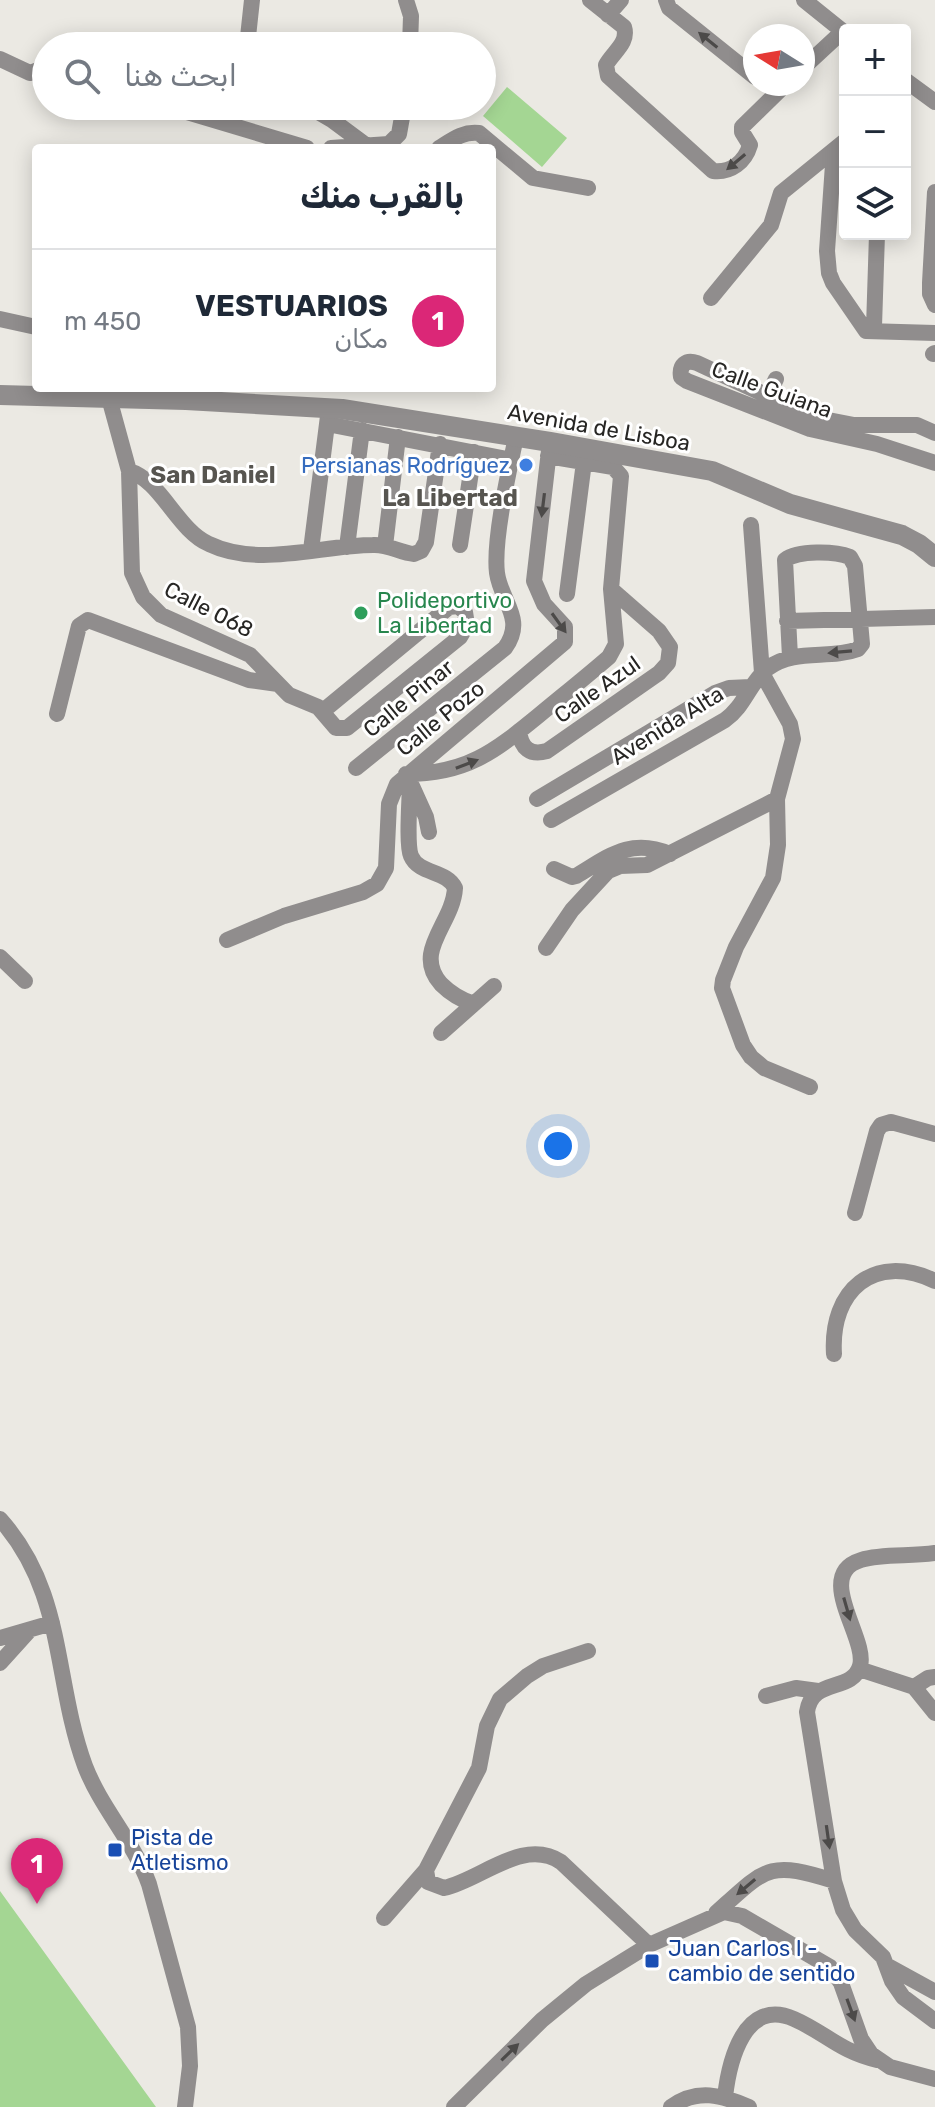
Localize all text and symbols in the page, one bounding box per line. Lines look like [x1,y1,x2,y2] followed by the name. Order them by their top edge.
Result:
[743,24,815,96] north arrow
[839,24,911,240] map controls
[839,24,911,96] button: +
[32,32,496,120] search box
[698,32,718,48] one-way arrow
[60,54,104,98] icon: search
[124,58,237,94] text: ابحث هنا
[839,96,911,168] button: −
[726,154,747,171] one-way arrow
[839,168,911,240] button: layers
[300,176,464,217] text: بالقرب منك
[195,288,388,324] text: VESTUARIOS
[64,306,142,337] text: 450 m
[432,306,444,337] text: 1
[334,324,388,355] text: مكان
[708,355,836,424] street label: Calle Guiana
[505,398,692,457] street label: Avenida de Lisboa
[301,452,510,479] place label: Persianas Rodríguez
[517,456,535,474] marker: Persianas Rodríguez
[150,461,276,489] district label: San Daniel
[382,484,518,512] district label: La Libertad
[536,493,549,518] one-way arrow
[160,576,258,643] street label: Calle 068
[377,587,512,639] place label: Polideportivo La Libertad
[352,604,370,622] marker: Polideportivo La Libertad
[551,612,567,634] one-way arrow
[827,646,852,659] one-way arrow
[549,650,646,729] street label: Calle Azul
[358,653,459,743] street label: Calle Pinar
[391,675,490,762] street label: Calle Pozo
[606,680,729,771] street label: Avenida Alta
[455,757,479,770] one-way arrow
[538,1126,578,1166] your location
[841,1598,854,1622] one-way arrow
[131,1824,229,1876] place label: Pista de Atletismo
[822,1825,835,1850] one-way arrow
[11,1838,63,1904] pin: 1
[106,1841,124,1859] marker: Pista de Atletismo
[736,1878,756,1895] one-way arrow
[668,1935,855,1987] place label: Juan Carlos I - cambio de sentido
[643,1952,661,1970] marker: Juan Carlos I - cambio de sentido
[845,1998,858,2022] one-way arrow
[500,2044,519,2062] one-way arrow

